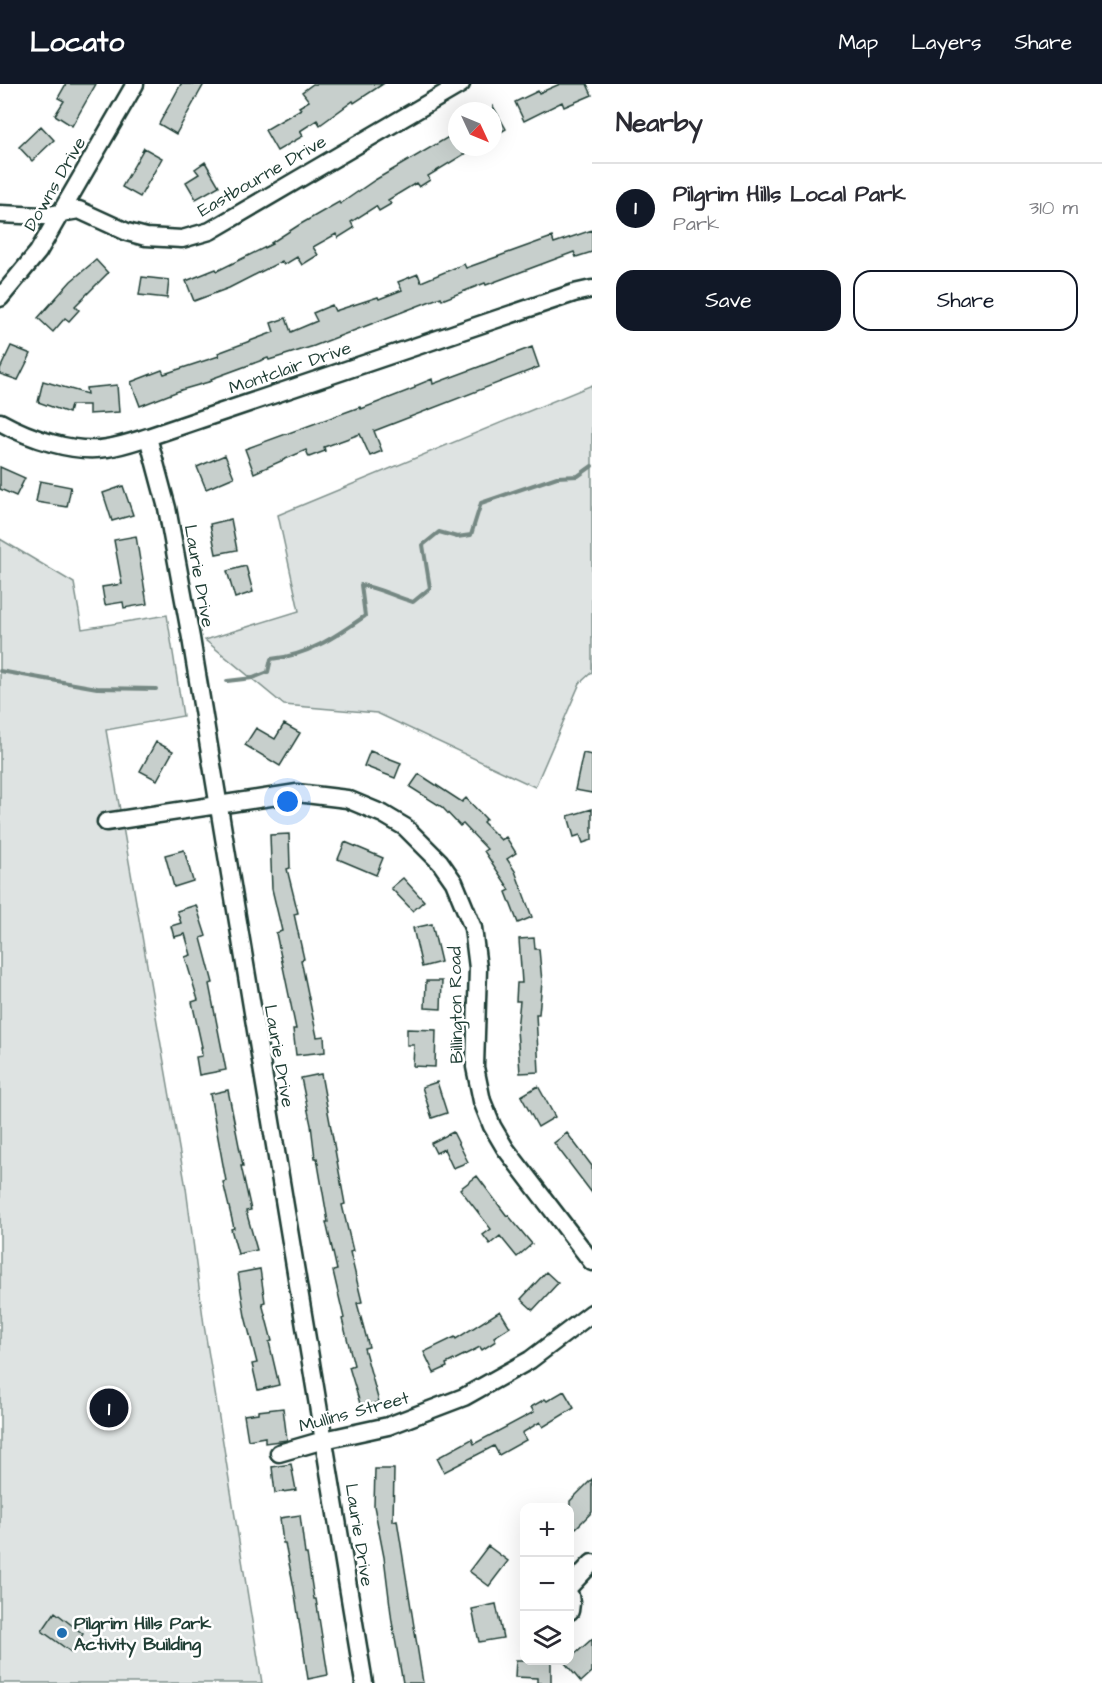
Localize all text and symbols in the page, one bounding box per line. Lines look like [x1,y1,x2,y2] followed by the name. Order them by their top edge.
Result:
[30,23,124,62] text: Locato
[838,28,878,57] text: Map
[911,28,981,57] text: Layers
[1014,28,1072,57] text: Share
[448,102,502,156] north arrow
[616,105,703,141] text: Nearby
[193,129,331,223] street label: Eastbourne Drive
[18,132,92,236] street label: Downs Drive
[673,179,906,210] text: Pilgrim Hills Local Park
[634,194,637,222] text: 1
[1029,194,1078,222] text: 310 m
[673,210,719,238] text: Park
[616,270,841,331] button: Save
[853,270,1078,331] button: Share
[225,335,355,401] street label: Montclair Drive
[178,523,220,630] street label: Laurie Drive
[273,787,302,816] your location
[442,946,471,1064] street label: Billington Road
[258,1003,300,1110] street label: Laurie Drive
[296,1385,413,1439] street label: Mullins Street
[90,1386,128,1430] pin: 1
[339,1482,380,1588] street label: Laurie Drive
[520,1503,574,1665] map controls
[520,1503,574,1557] button: +
[520,1557,574,1611] button: −
[74,1611,212,1658] place label: Pilgrim Hills Park Activity Building
[520,1611,574,1665] button: layers
[55,1626,69,1640] marker: Pilgrim Hills Park Activity Building

